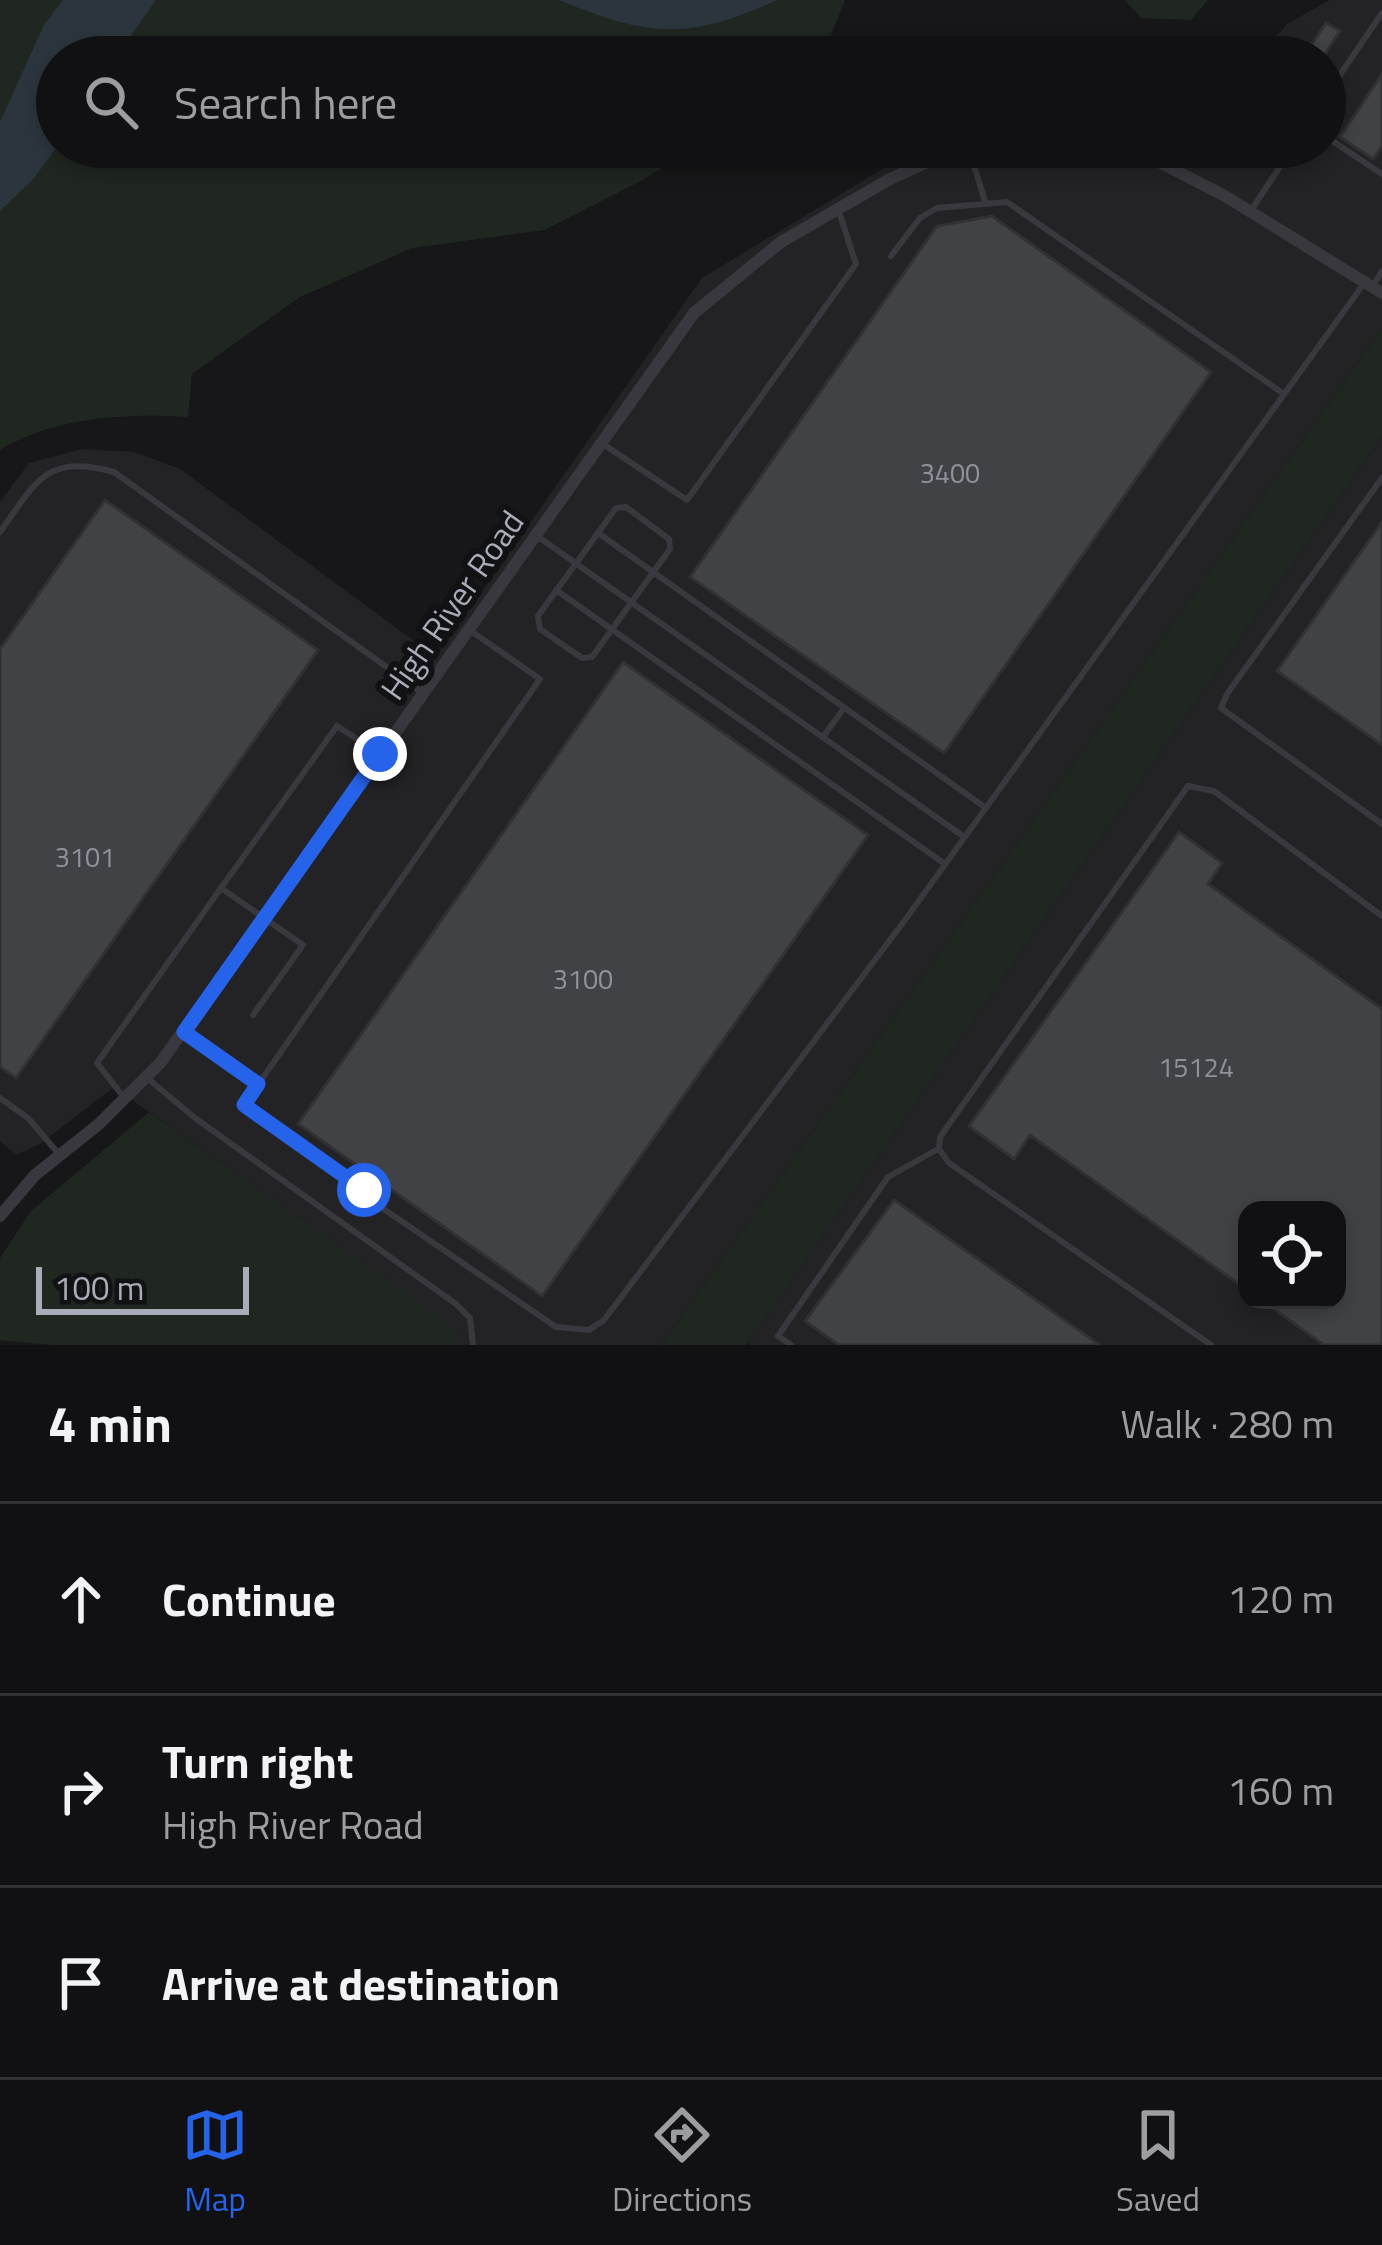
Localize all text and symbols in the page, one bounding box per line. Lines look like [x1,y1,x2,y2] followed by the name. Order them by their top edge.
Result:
[36,36,1346,168] search box
[174,68,397,136] text: Search here
[78,69,144,135] icon: search
[920,452,980,493] house number: 3400
[368,500,536,710] street label: High River Road
[353,727,407,781] route end
[55,836,115,877] house number: 3101
[553,958,613,999] house number: 3100
[1158,1046,1234,1087] house number: 15124
[337,1163,391,1217] route start
[1238,1201,1346,1309] map controls
[1238,1201,1346,1309] button: locate
[36,1261,249,1314] scale bar
[54,1263,144,1313] text: 100 m
[48,1384,172,1462] text: 4 min
[1120,1394,1334,1453] text: Walk · 280 m
[162,1565,336,1633] text: Continue
[48,1566,114,1632] icon: ahead
[1227,1569,1334,1628] text: 120 m
[162,1727,353,1795] text: Turn right
[48,1758,114,1824] icon: right
[1227,1761,1334,1820] text: 160 m
[162,1795,424,1854] text: High River Road
[162,1949,560,2017] text: Arrive at destination
[48,1950,114,2016] icon: arrive
[182,2102,248,2224] tab: Map
[612,2102,752,2224] tab: Directions
[1116,2102,1200,2224] tab: Saved

